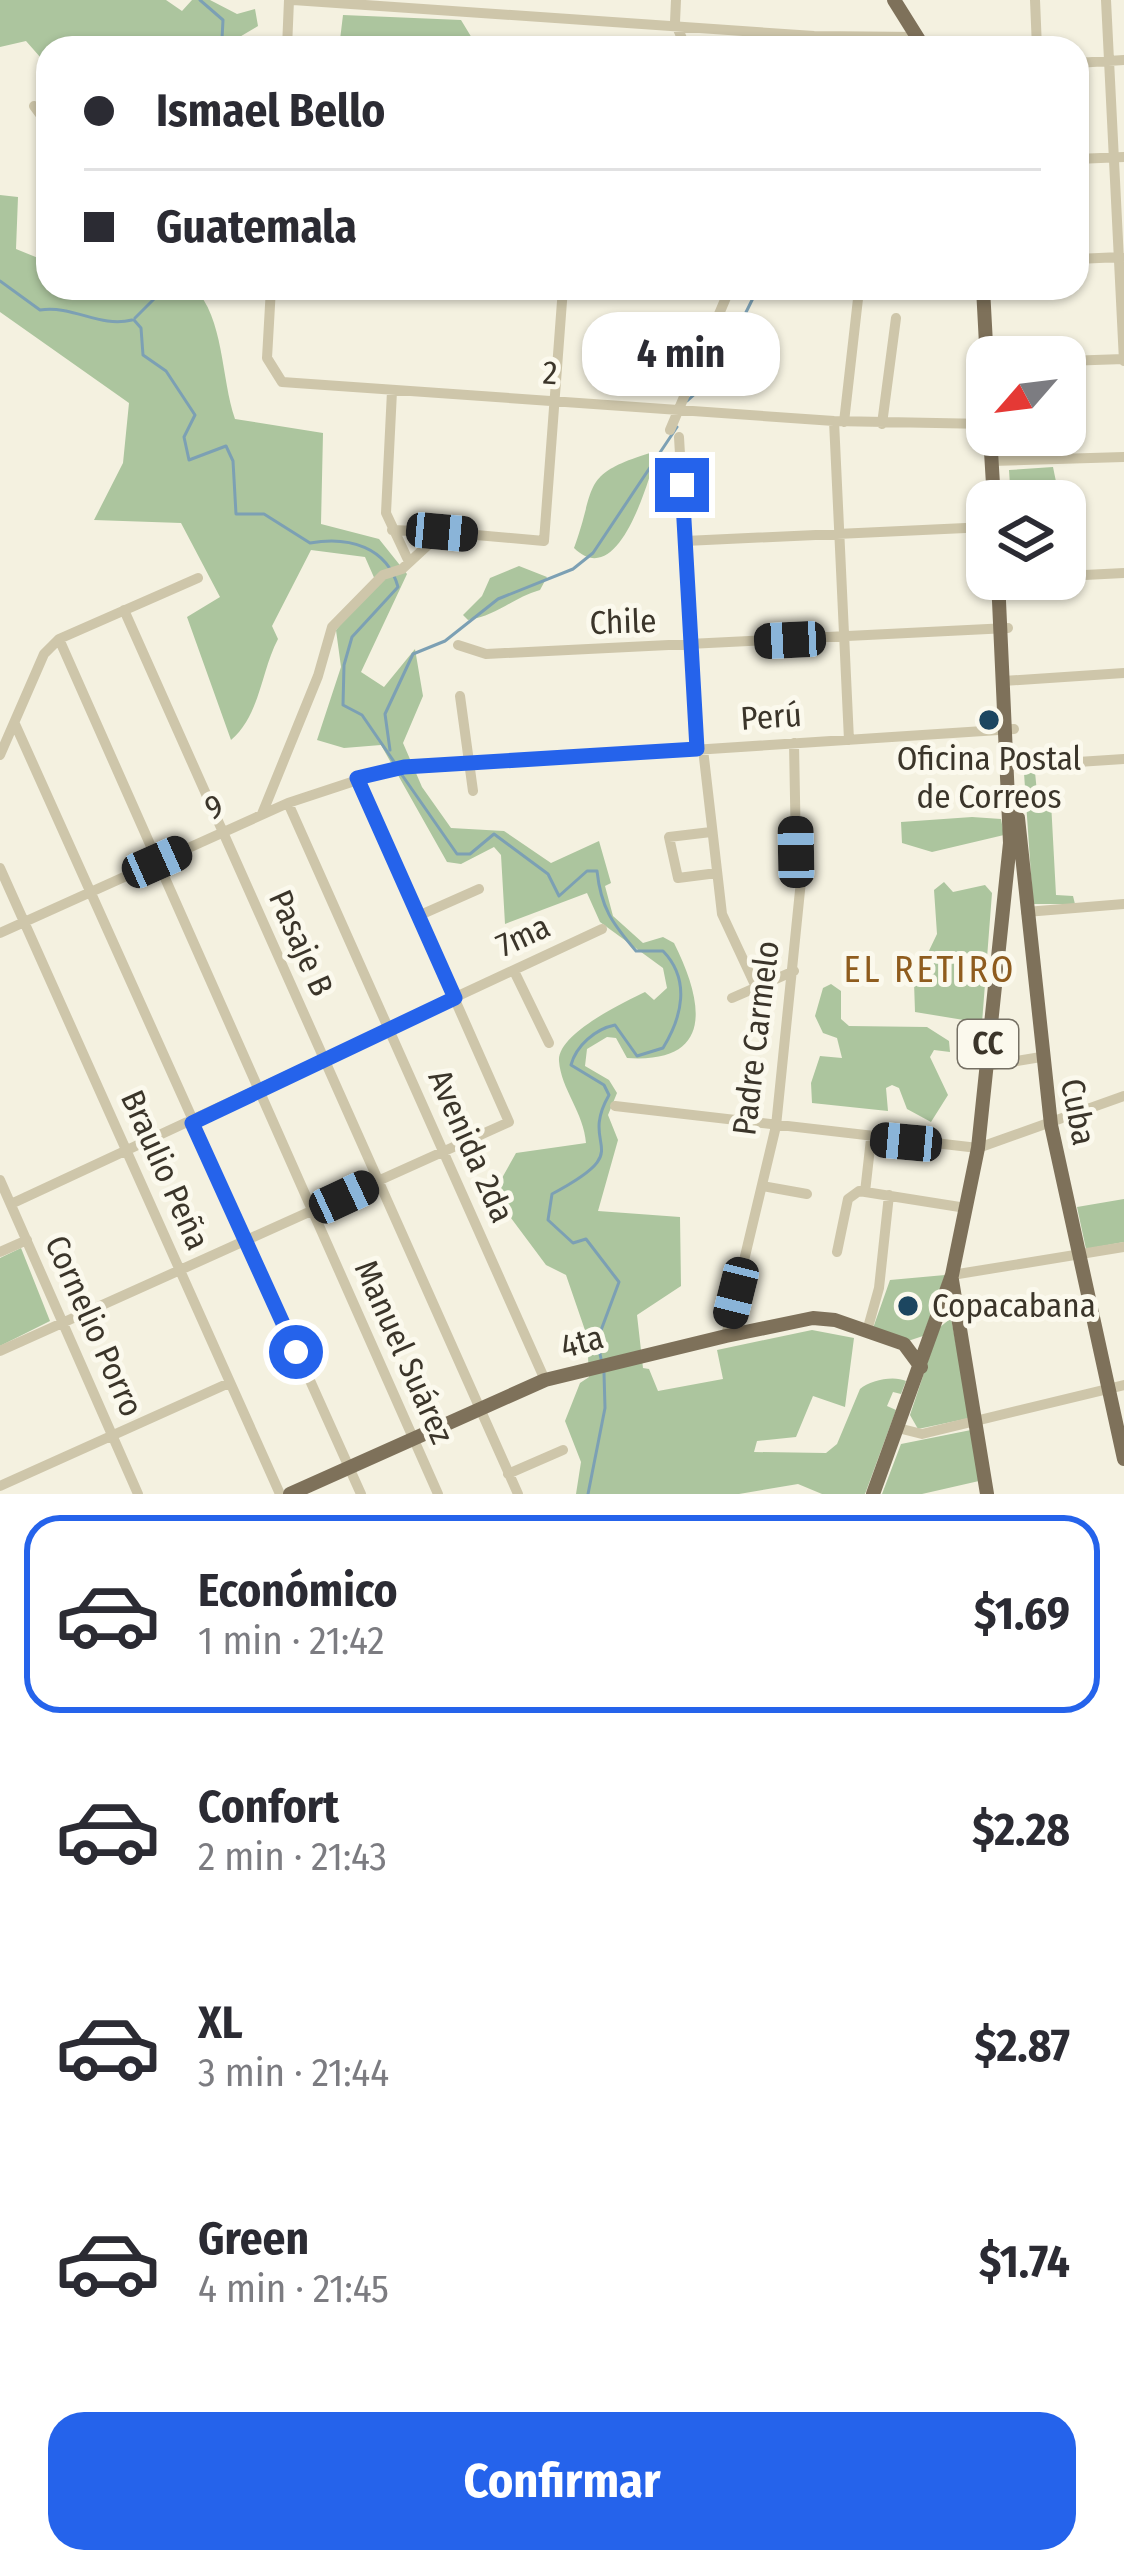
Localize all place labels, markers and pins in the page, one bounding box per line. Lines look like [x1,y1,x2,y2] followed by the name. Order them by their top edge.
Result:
[976,707,1002,733] marker: Oficina Postal de Correos
[897,739,1082,817] place label: Oficina Postal de Correos
[932,1286,1096,1326] place label: Copacabana
[895,1293,921,1319] marker: Copacabana

